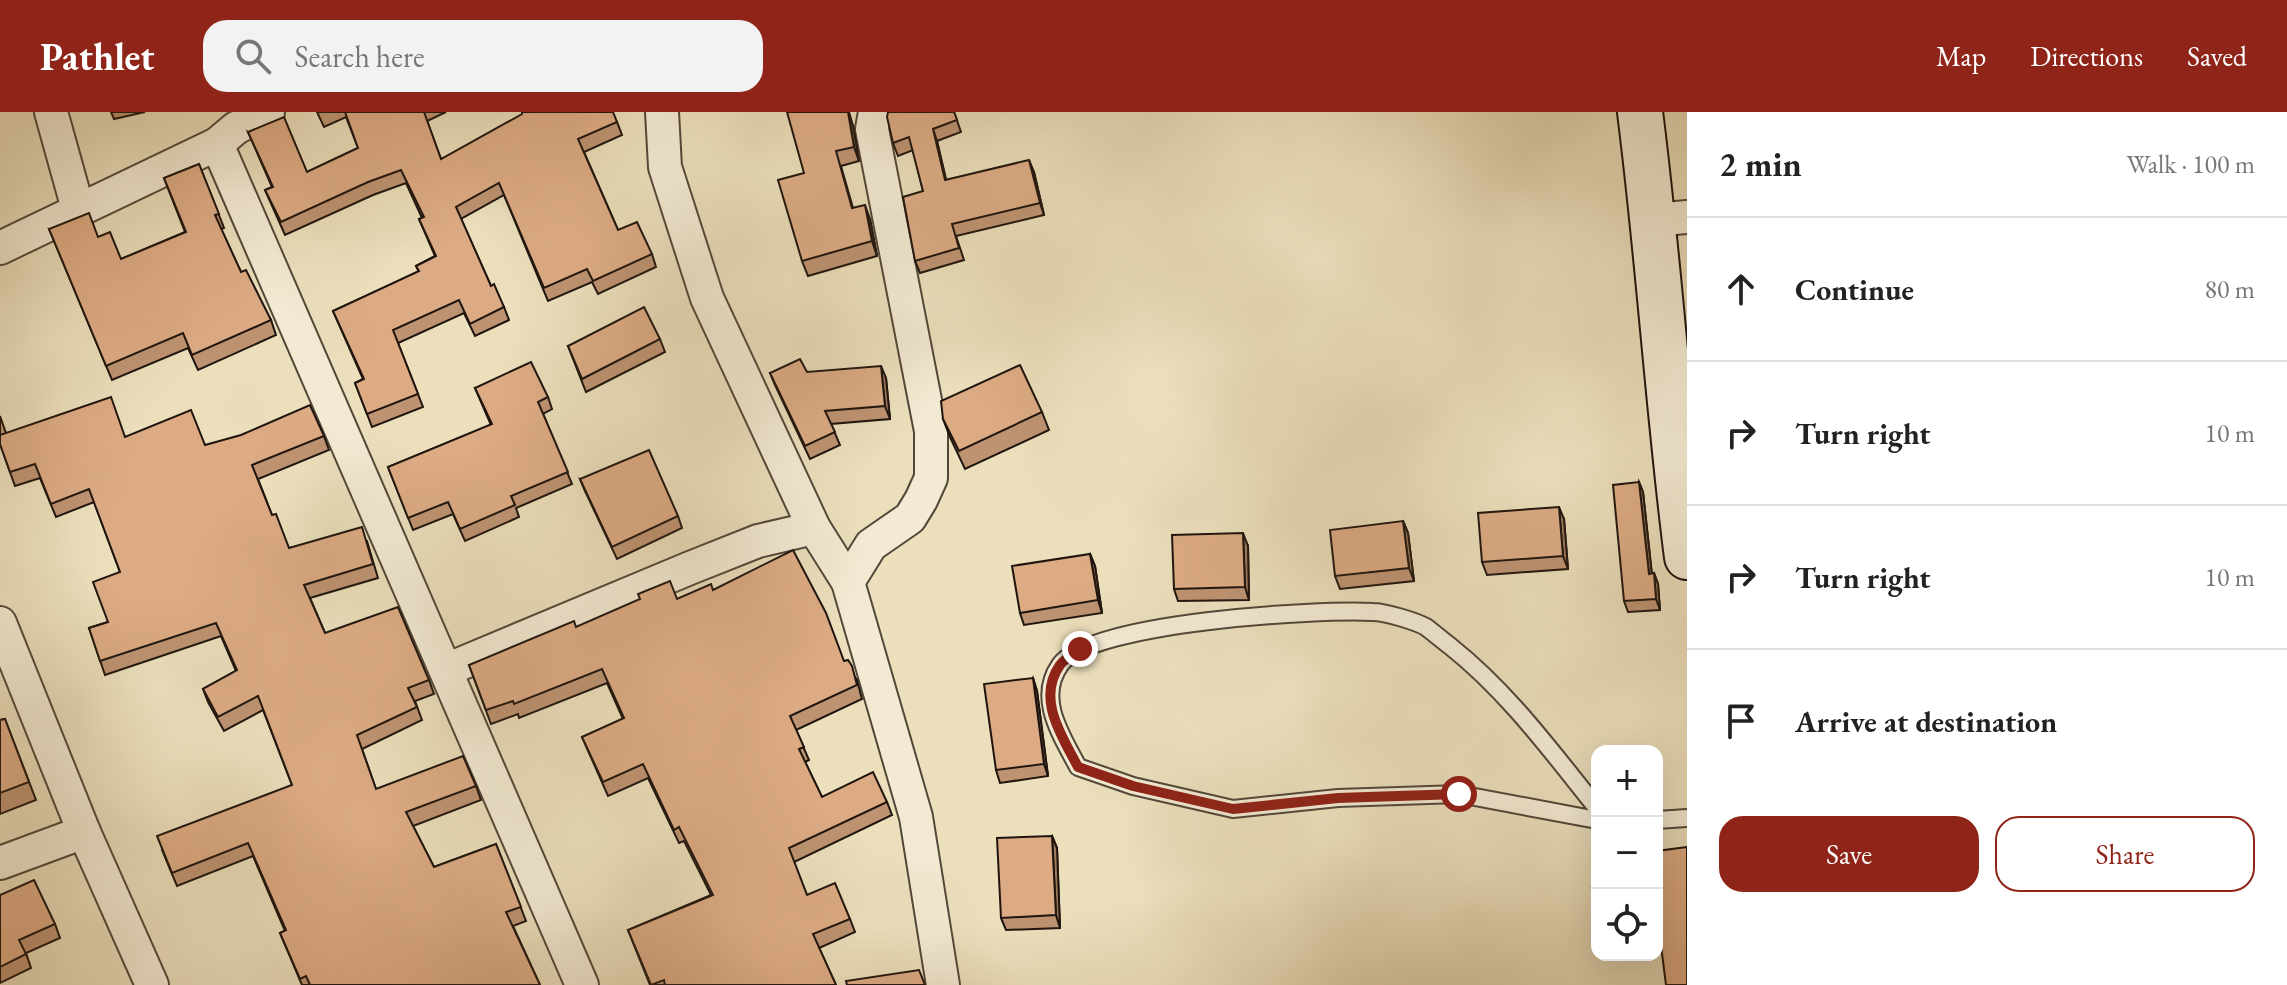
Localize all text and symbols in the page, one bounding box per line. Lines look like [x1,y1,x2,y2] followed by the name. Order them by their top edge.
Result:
[203,20,763,92] search box
[40,32,155,81] text: Pathlet
[231,34,275,78] icon: search
[295,37,425,76] text: Search here
[1936,38,1986,74] text: Map
[2030,38,2143,74] text: Directions
[2187,38,2247,74] text: Saved
[1719,142,1802,186] text: 2 min
[2127,147,2255,181] text: Walk · 100 m
[1719,267,1763,311] icon: ahead
[1795,270,1914,309] text: Continue
[2205,272,2255,306] text: 80 m
[1719,411,1763,455] icon: right
[1795,414,1931,453] text: Turn right
[2205,416,2255,450] text: 10 m
[1719,555,1763,599] icon: right
[1795,558,1931,597] text: Turn right
[2205,560,2255,594] text: 10 m
[1062,631,1098,667] route end
[1719,699,1763,743] icon: arrive
[1795,702,2057,741] text: Arrive at destination
[1591,745,1663,961] map controls
[1591,745,1663,817] button: +
[1441,776,1477,812] route start
[1719,816,1979,892] button: Save
[1995,816,2255,892] button: Share
[1591,817,1663,889] button: −
[1591,889,1663,961] button: locate

